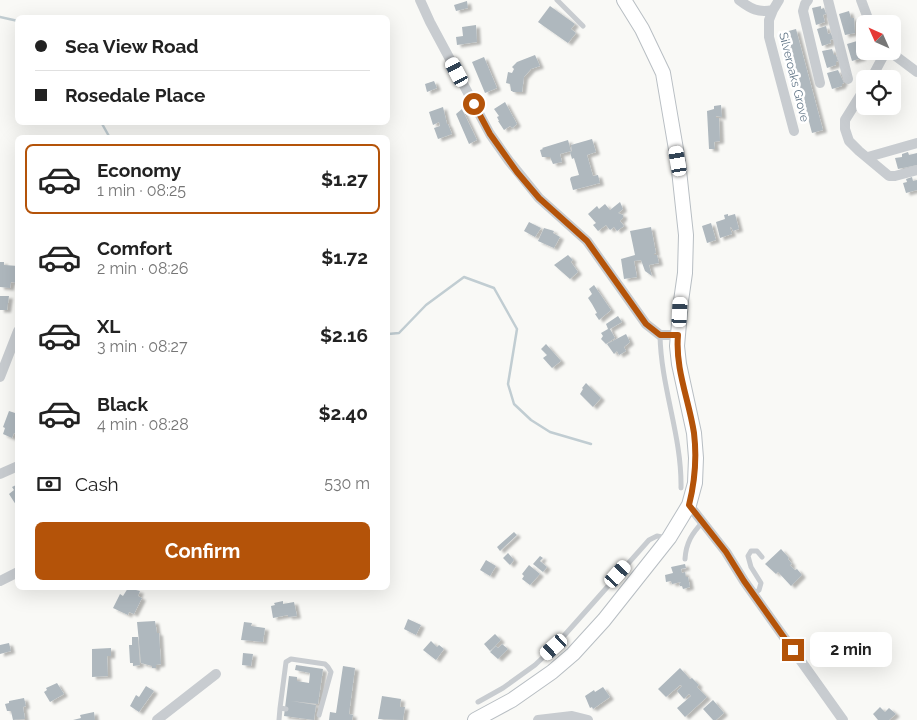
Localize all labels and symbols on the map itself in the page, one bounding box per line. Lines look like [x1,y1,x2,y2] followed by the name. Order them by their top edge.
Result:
[856,15,901,60] north arrow
[776,31,812,123] street label: Silveroaks Grove
[443,55,470,89] car
[463,93,485,115] route start
[668,145,687,177] car
[671,297,688,327] car
[602,558,633,590] car
[537,631,570,663] car
[810,632,893,668] callout: 2 min
[782,639,804,661] route end

